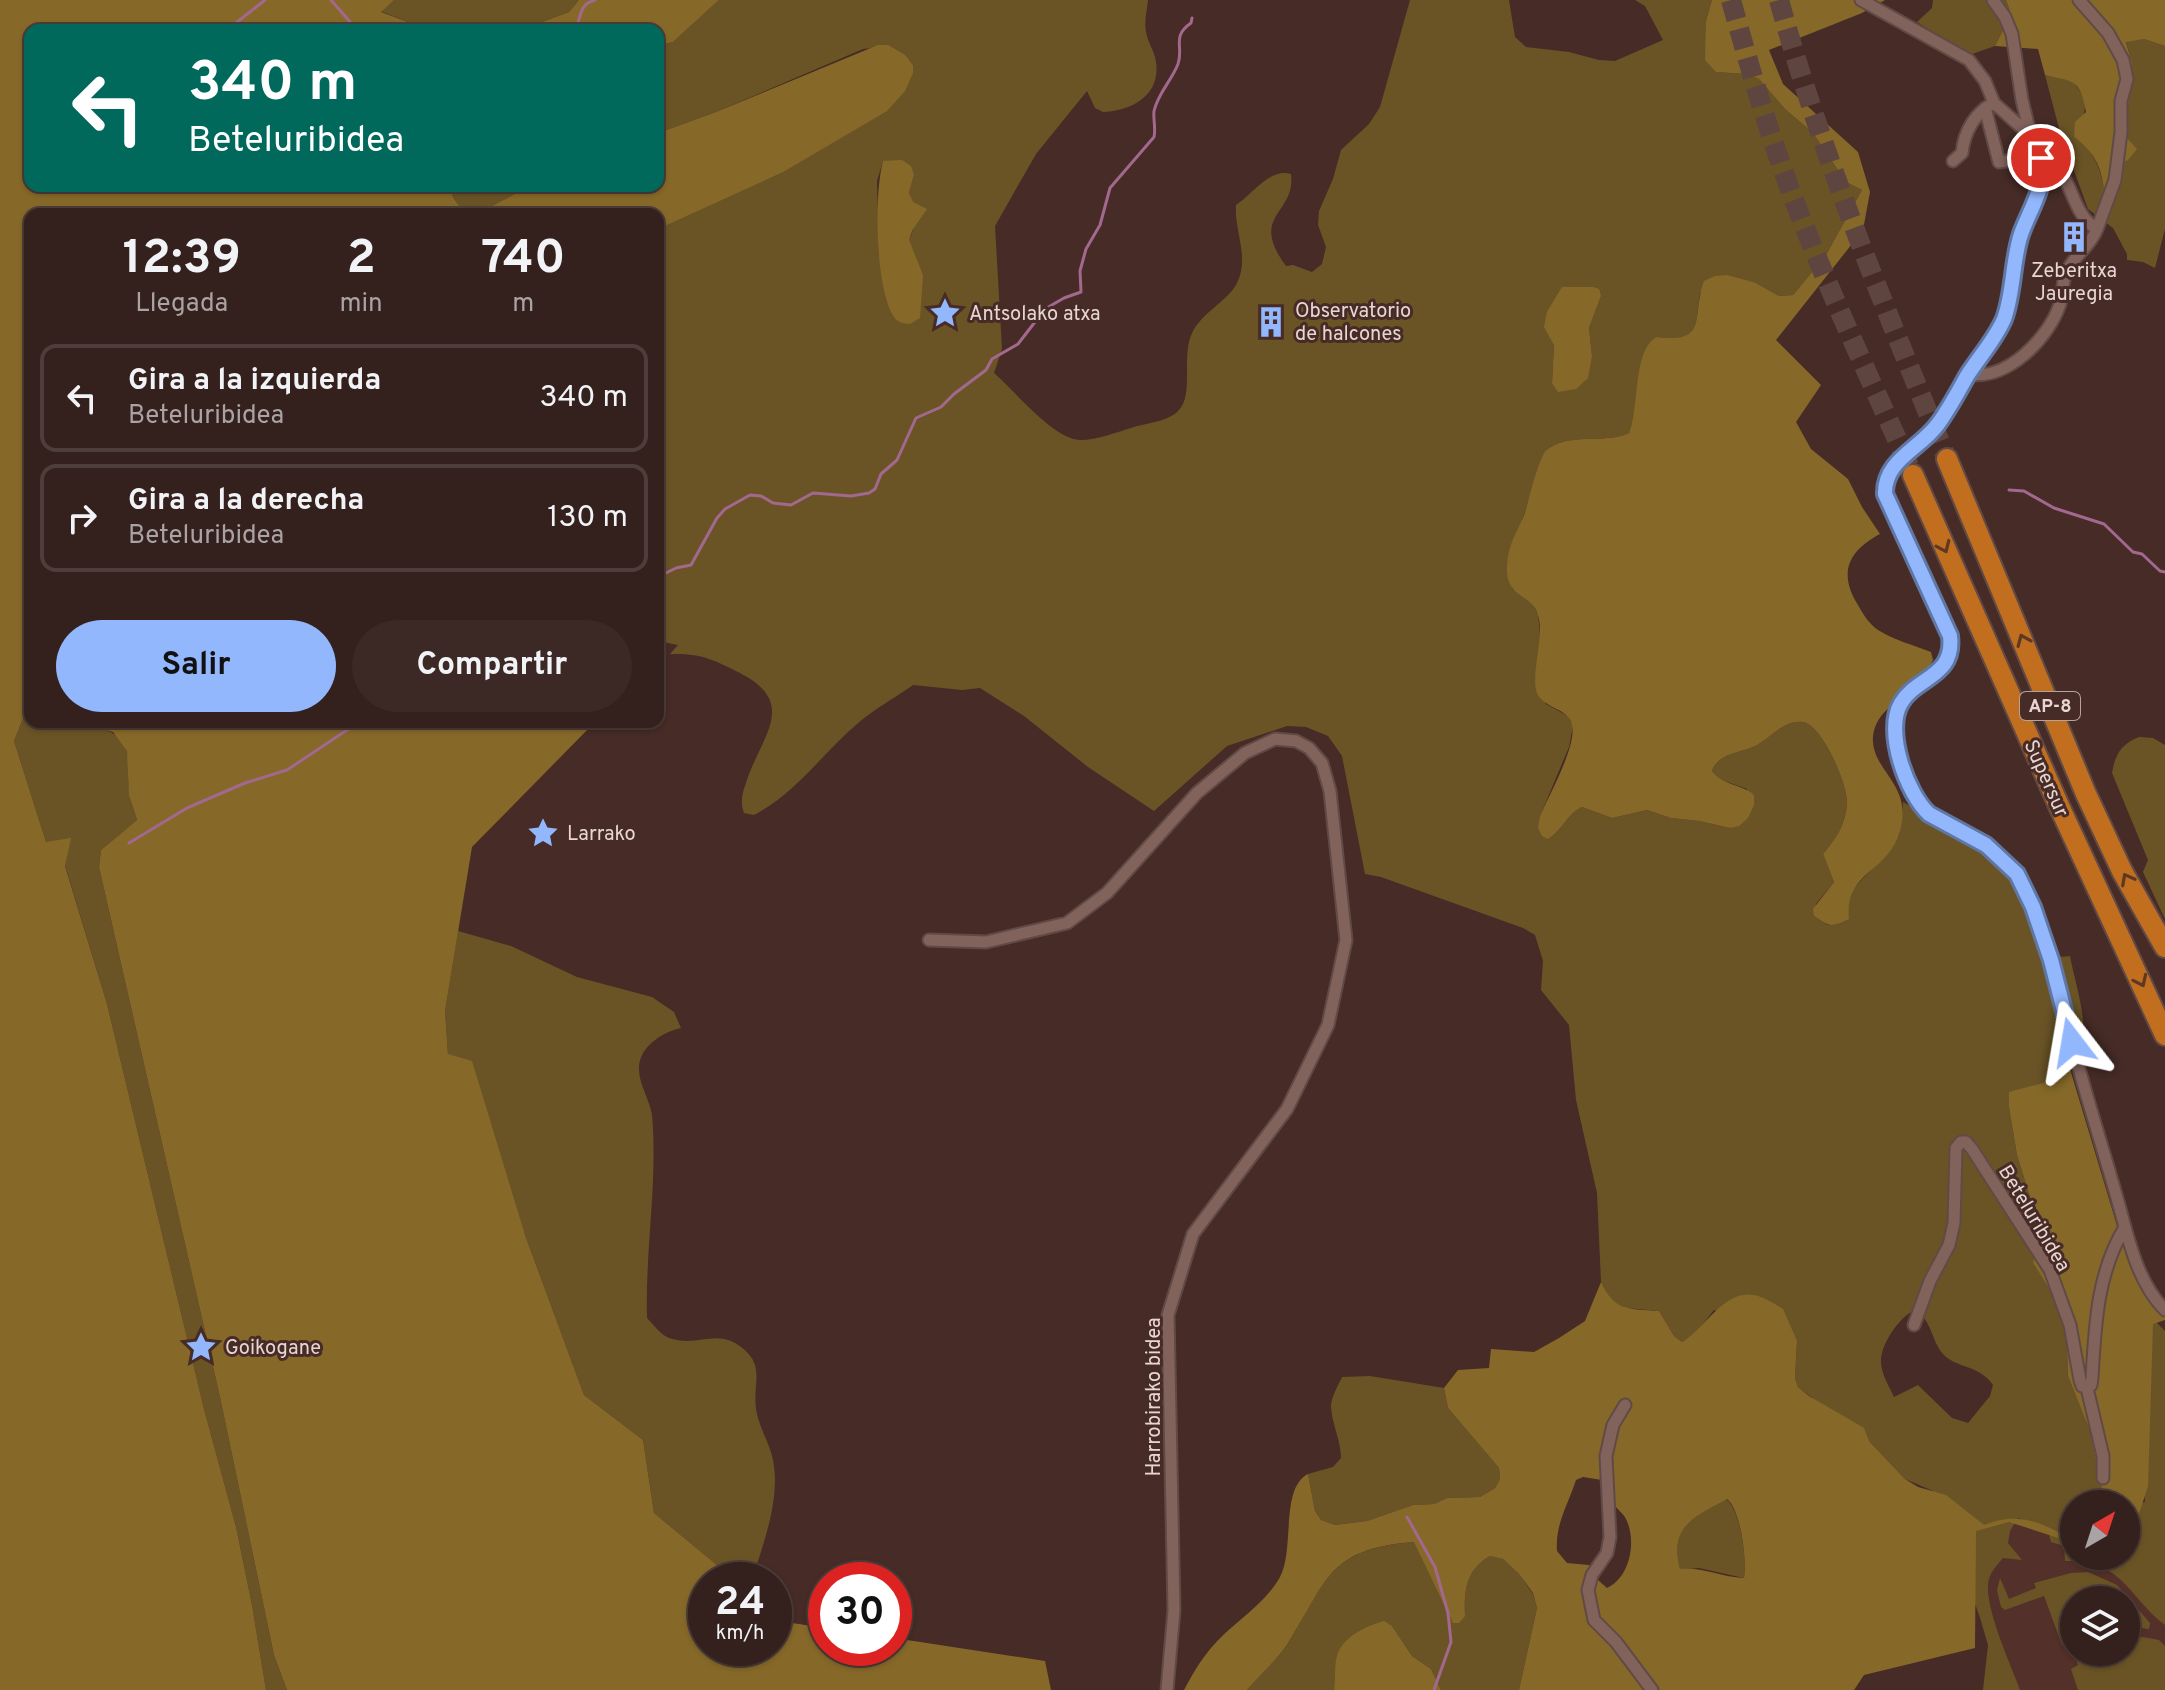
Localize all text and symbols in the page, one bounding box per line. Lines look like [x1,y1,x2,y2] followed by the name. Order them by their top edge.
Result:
[188,50,357,120] text: 340 m
[56,56,160,160] icon: left
[188,119,404,165] text: Beteluribidea
[2007,124,2075,192] pin
[2019,136,2063,180] icon: arrive
[2057,220,2091,254] building icon: Zeberitxa Jauregia
[123,230,241,290] text: 12:39
[346,230,376,290] text: 2
[481,230,565,290] text: 740
[2031,259,2117,308] place label: Zeberitxa Jauregia
[135,288,228,321] text: Llegada
[339,288,383,321] text: min
[512,288,534,321] text: m
[928,296,962,330] place icon: Antsolako atxa
[1295,299,1411,348] place label: Observatorio de halcones
[969,302,1101,328] place label: Antsolako atxa
[1254,305,1288,339] building icon: Observatorio de halcones
[128,363,381,400] text: Gira a la izquierda
[60,376,104,420] icon: left
[540,380,628,417] text: 340 m
[128,400,284,433] text: Beteluribidea
[128,483,364,520] text: Gira a la derecha
[60,496,104,540] icon: right
[547,500,628,537] text: 130 m
[128,520,284,553] text: Beteluribidea
[1935,538,1951,553] one-way arrow
[56,620,336,712] button: Salir
[352,620,632,712] button: Compartir
[2016,634,2032,649] one-way arrow
[2020,692,2080,720] road number: AP-8
[2017,736,2074,822] street label: Supersur
[526,816,560,850] place icon: Larrako
[567,822,636,848] place label: Larrako
[2121,872,2136,887] one-way arrow
[2131,972,2147,987] one-way arrow
[2030,1000,2114,1084] position arrow
[1991,1161,2075,1277] street label: Beteluribidea
[1142,1317,1168,1477] street label: Harrobirako bidea
[184,1330,218,1364] place icon: Goikogane
[225,1336,321,1362] place label: Goikogane
[2060,1490,2140,1570] north arrow
[2060,1490,2140,1666] map controls
[808,1562,912,1666] speed limit sign: 30
[715,1579,765,1629] text: 24
[2060,1586,2140,1666] button: layers
[716,1621,764,1647] text: km/h

